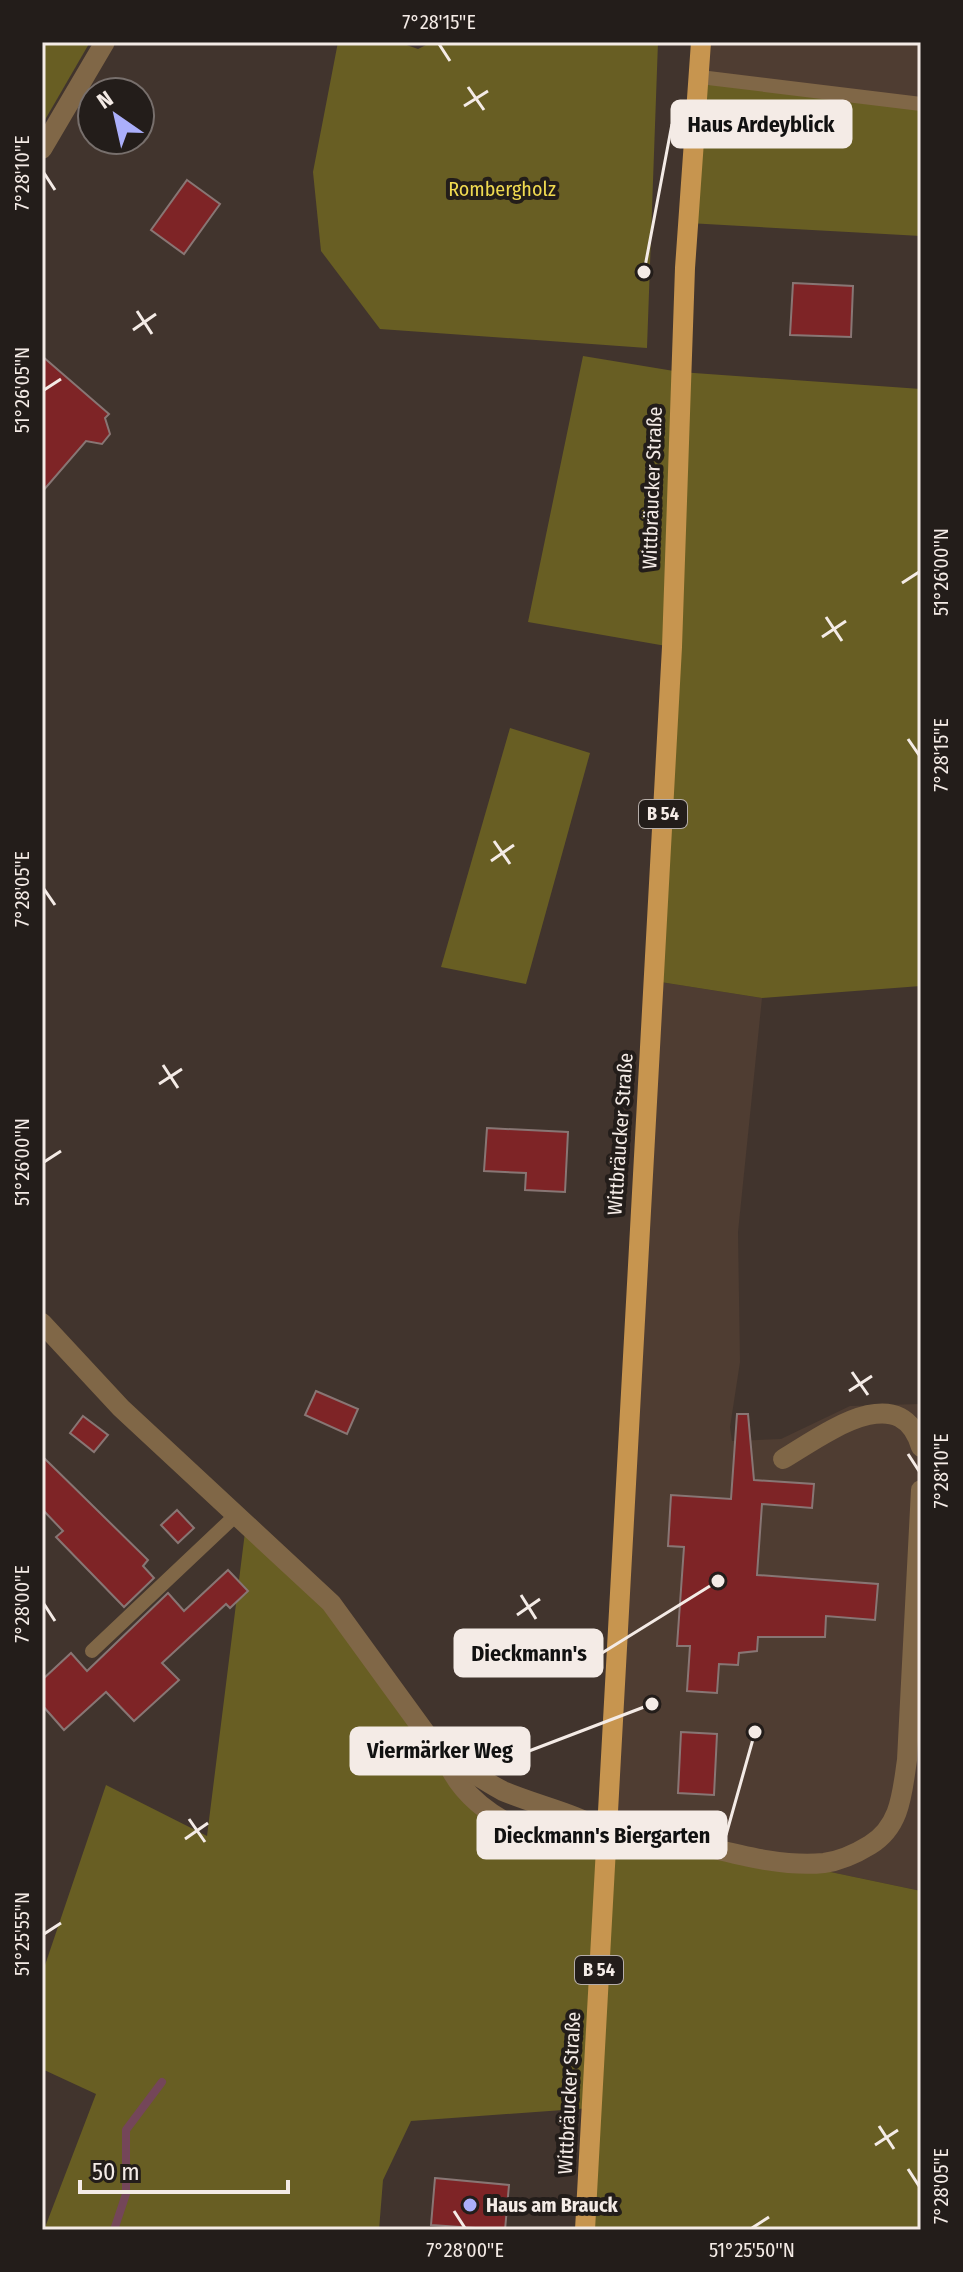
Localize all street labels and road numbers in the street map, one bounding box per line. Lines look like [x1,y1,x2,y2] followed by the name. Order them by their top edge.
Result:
[637,406,667,570] street label: Wittbräucker Straße
[639,800,687,828] road number: B 54
[602,1052,638,1216] street label: Wittbräucker Straße
[575,1956,623,1984] road number: B 54
[553,2011,585,2175] street label: Wittbräucker Straße

